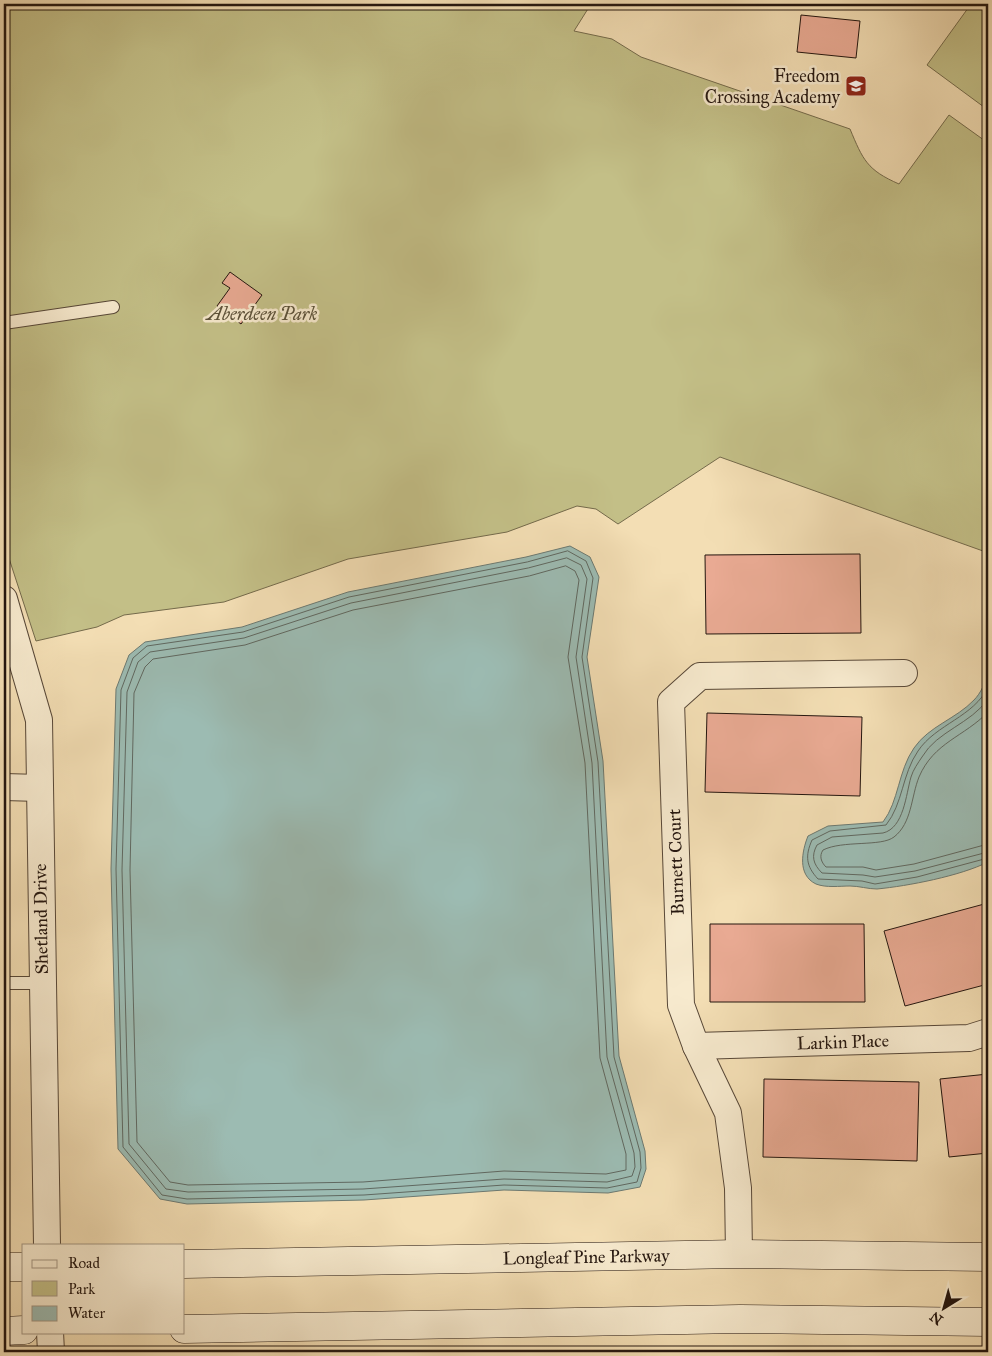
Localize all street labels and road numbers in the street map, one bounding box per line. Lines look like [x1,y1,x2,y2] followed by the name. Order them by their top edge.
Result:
[663,808,689,915] street label: Burnett Court
[29,863,53,975] street label: Shetland Drive
[796,1029,890,1055] street label: Larkin Place
[502,1245,670,1270] street label: Longleaf Pine Parkway

